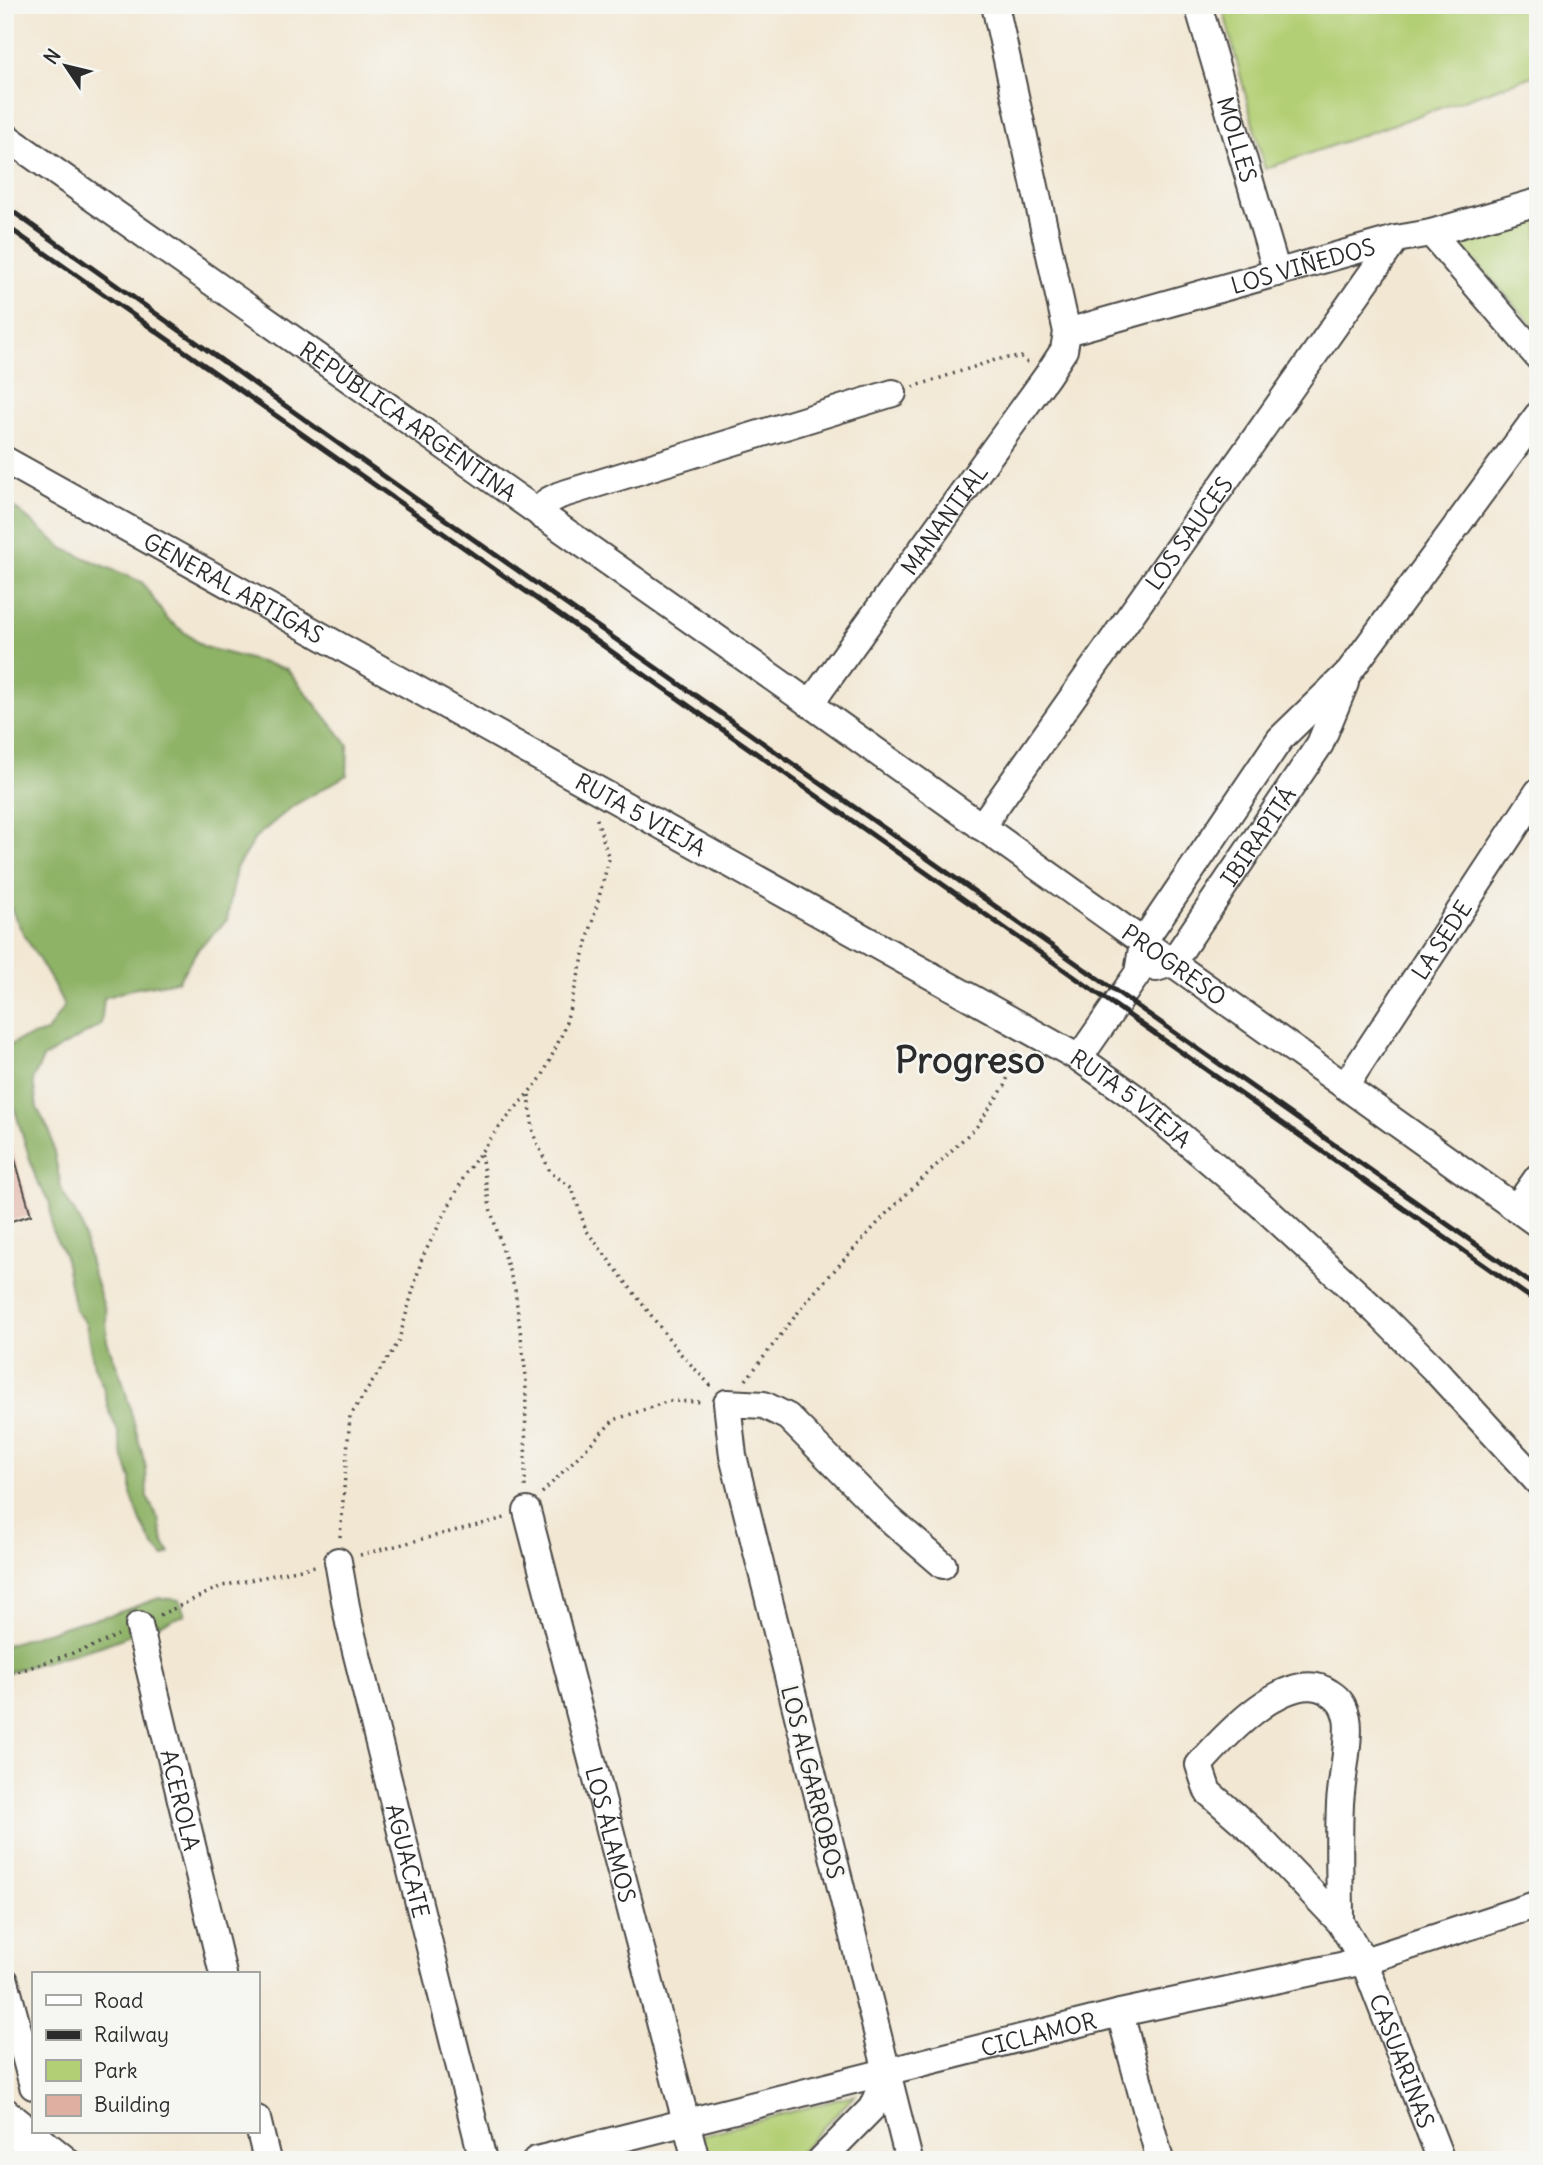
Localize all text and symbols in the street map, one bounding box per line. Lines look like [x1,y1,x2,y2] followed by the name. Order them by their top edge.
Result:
[32,32,102,102] north arrow
[38,44,66,69] text: N
[1211,93,1264,185] street label: MOLLES
[1227,231,1378,300] street label: LOS VIÑEDOS
[295,334,523,507] street label: REPÚBLICA ARGENTINA
[894,458,993,580] street label: MANANTIAL
[1139,471,1239,595] street label: LOS SAUCES
[139,526,329,649] street label: GENERAL ARTIGAS
[571,766,711,862] street label: RUTA 5 VIEJA
[1214,781,1302,891] street label: IBIRAPITÁ
[1405,895,1478,985] street label: LA SEDE
[1117,917,1232,1011] street label: PROGRESO
[895,1037,1045,1083] district label: Progreso
[1065,1042,1198,1154] street label: RUTA 5 VIEJA
[775,1682,851,1882] street label: LOS ALGARROBOS
[155,1747,207,1853] street label: ACEROLA
[580,1763,643,1905] street label: LOS ÁLAMOS
[380,1801,436,1921] street label: AGUACATE
[32,1972,259,2134] legend
[94,1987,143,2014] text: Road
[1364,1990,1442,2132] street label: CASUARINAS
[977,2005,1099,2062] street label: CICLAMOR
[94,2021,169,2048] text: Railway
[94,2057,137,2084] text: Park
[94,2091,170,2118] text: Building

